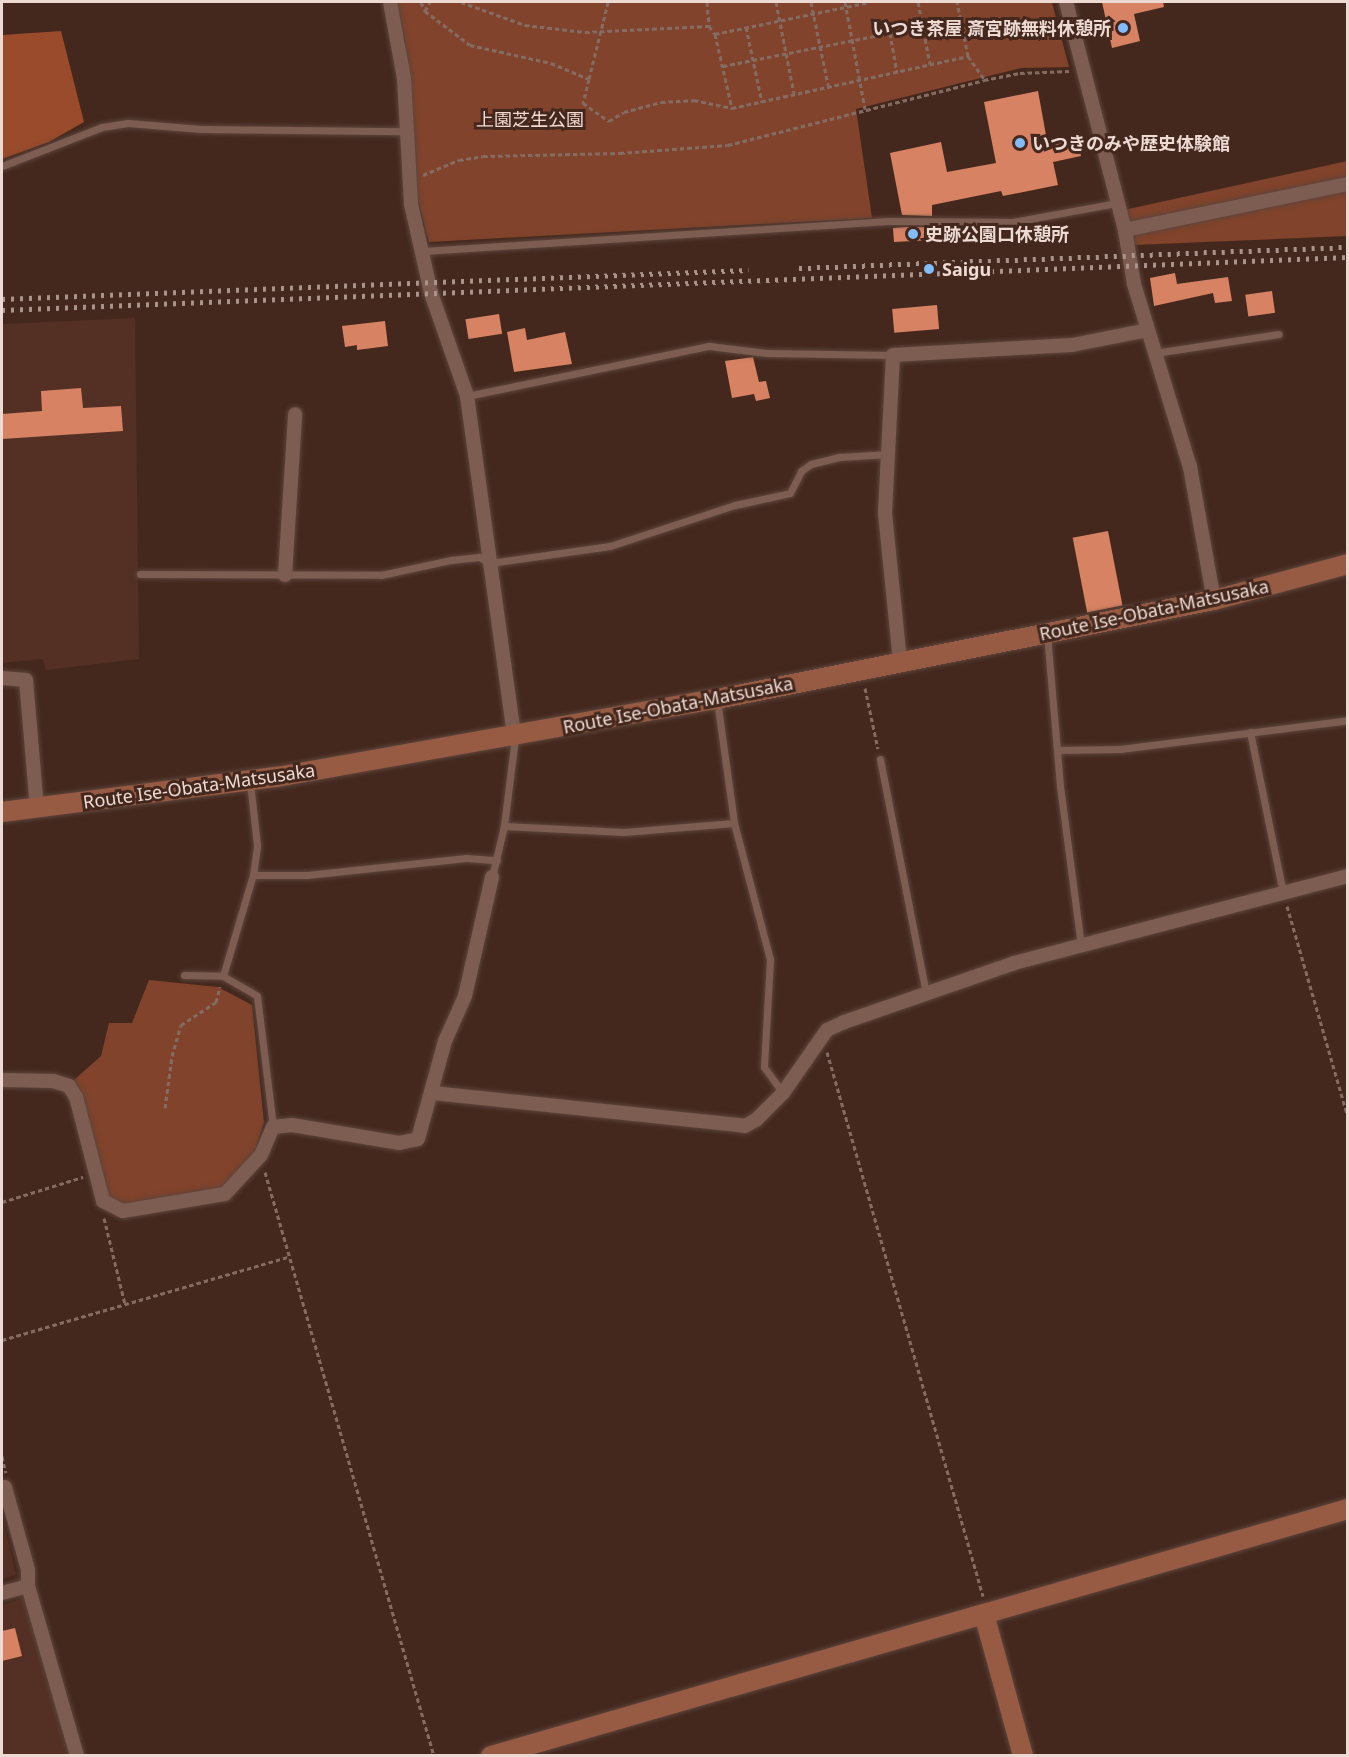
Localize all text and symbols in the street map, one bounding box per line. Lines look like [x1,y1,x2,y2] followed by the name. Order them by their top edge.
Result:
[872,17,1111,39] place label: いつき茶屋 斎宮跡無料休憩所
[1116,21,1130,35] marker: いつき茶屋 斎宮跡無料休憩所
[476,108,584,130] park label: 上園芝生公園
[1032,132,1230,154] place label: いつきのみや歴史体験館
[1013,136,1027,150] marker: いつきのみや歴史体験館
[925,223,1069,245] place label: 史跡公園口休憩所
[906,227,920,241] marker: 史跡公園口休憩所
[942,258,991,280] place label: Saigu
[920,260,938,278] marker: Saigu
[1037,575,1271,645] street label: Route Ise-Obata-Matsusaka
[561,672,795,738] street label: Route Ise-Obata-Matsusaka
[82,759,316,813] street label: Route Ise-Obata-Matsusaka

